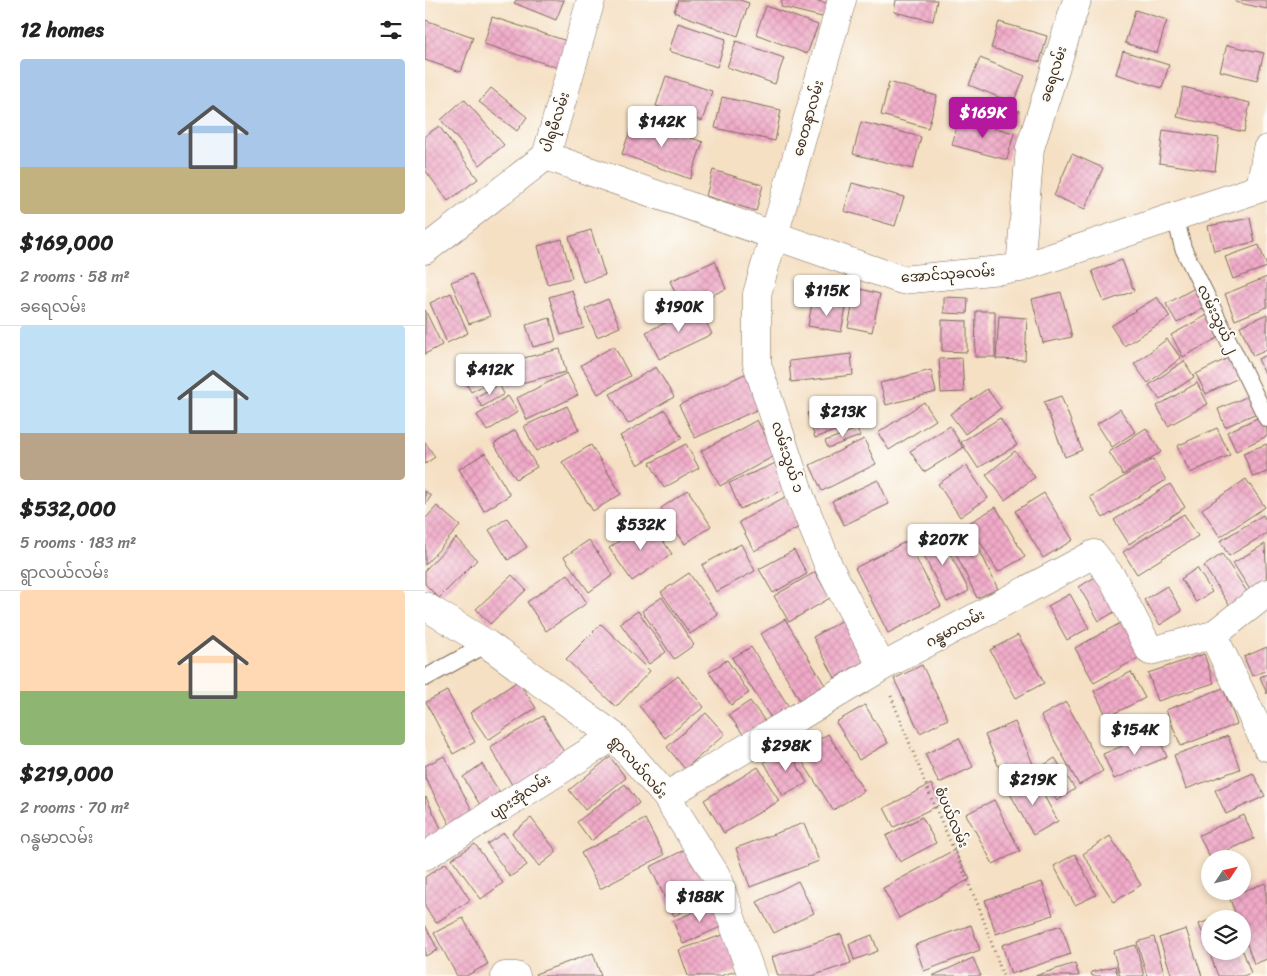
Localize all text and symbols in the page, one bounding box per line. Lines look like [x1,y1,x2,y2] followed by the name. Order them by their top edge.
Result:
[20,11,104,49] text: 12 homes
[377,16,405,44] icon: filters
[1033,43,1074,106] street label: ခရေလမ်း
[786,77,831,159] street label: စေတနာလမ်း
[534,89,577,156] street label: ပါရမီလမ်း
[168,92,258,182] icon: home
[948,96,1018,139] pin: $169K
[960,98,1006,127] text: $169K
[627,106,697,148] pin: $142K
[639,107,685,136] text: $142K
[20,224,113,262] text: $169,000
[900,259,996,290] street label: အောင်သုခလမ်း
[20,262,130,291] text: 2 rooms · 58 m²
[792,274,862,317] pin: $115K
[805,276,849,305] text: $115K
[1190,280,1245,358] street label: လမ်းသွယ် ၂
[644,290,714,333] pin: $190K
[20,292,86,321] text: ခရေလမ်း
[655,292,703,321] text: $190K
[455,354,525,396] pin: $412K
[467,355,513,384] text: $412K
[168,357,258,447] icon: home
[808,396,878,438] pin: $213K
[820,397,866,426] text: $213K
[764,418,811,496] street label: လမ်းသွယ် ၁
[20,490,116,528] text: $532,000
[606,508,676,551] pin: $532K
[617,510,665,539] text: $532K
[908,524,978,566] pin: $207K
[919,525,967,554] text: $207K
[20,528,136,557] text: 5 rooms · 183 m²
[20,558,109,587] text: ရွာလယ်လမ်း
[921,602,989,655] street label: ဂန္ဓမာလမ်း
[168,622,258,712] icon: home
[1100,714,1170,756] pin: $154K
[1111,715,1159,744] text: $154K
[604,730,674,805] street label: ရွာလယ်လမ်း
[751,730,821,772] pin: $298K
[761,731,811,760] text: $298K
[20,755,114,793] text: $219,000
[998,764,1068,806] pin: $219K
[1010,765,1056,794] text: $219K
[484,767,556,826] street label: ပျားအုံလမ်း
[927,783,976,852] street label: စံပယ်လမ်း
[20,793,130,822] text: 2 rooms · 70 m²
[20,823,93,852] text: ဂန္ဓမာလမ်း
[1201,850,1251,900] north arrow
[1201,850,1251,960] map controls
[665,880,735,923] pin: $188K
[677,882,723,911] text: $188K
[1201,910,1251,960] button: layers

